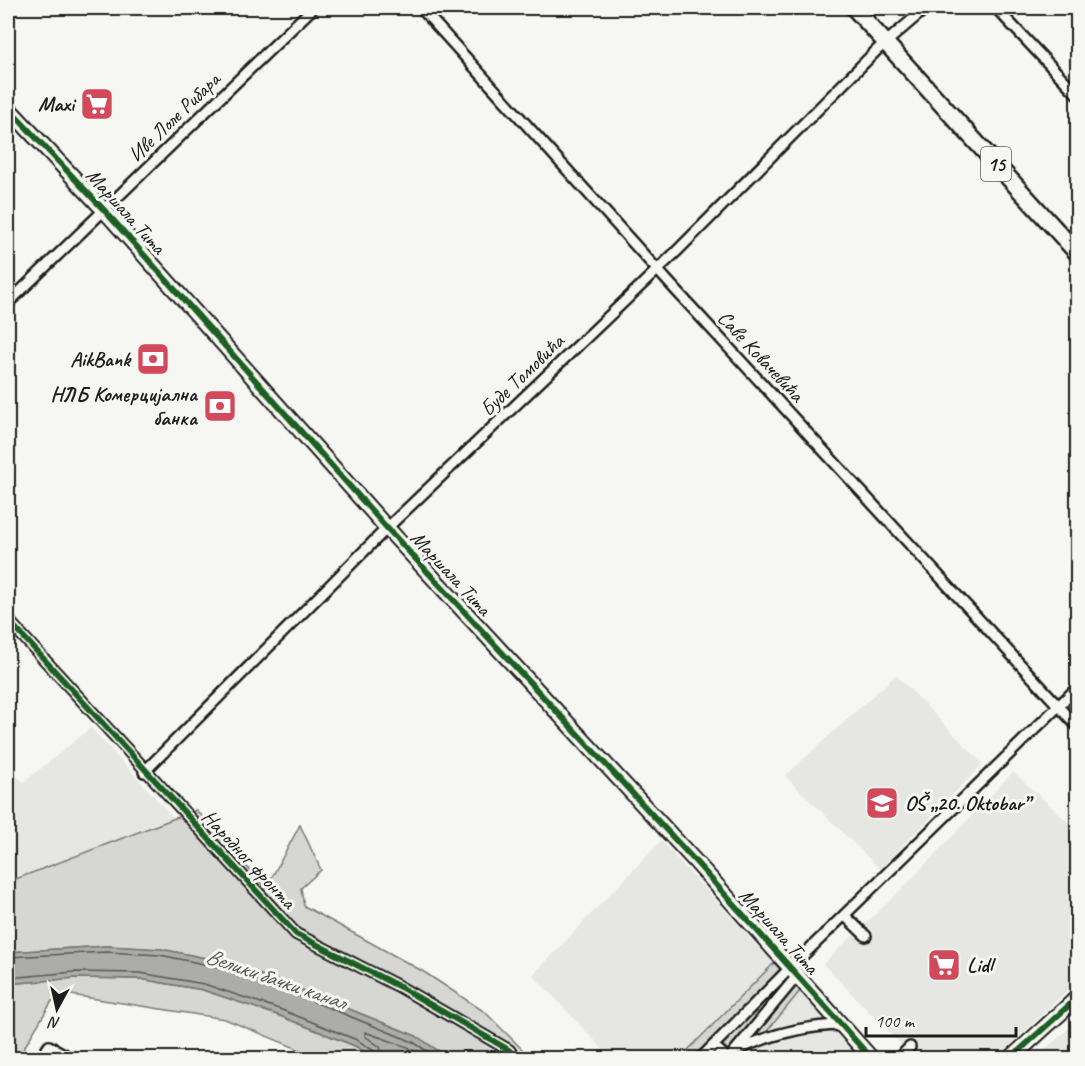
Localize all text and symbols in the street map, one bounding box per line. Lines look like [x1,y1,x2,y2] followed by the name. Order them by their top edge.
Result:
[123,65,227,167] street label: Иве Лоле Рибара
[79,86,115,122] supermarket icon: Maxi
[38,91,77,117] place label: Maxi
[981,147,1011,181] road number: 15
[81,163,172,261] street label: Маршала Тита
[712,305,811,409] street label: Саве Ковачевића
[474,327,571,422] street label: Буде Томовића
[135,341,171,377] bank icon: AikBank
[70,346,132,372] place label: AikBank
[51,381,199,431] place label: НЛБ Комерцијална банка
[202,388,238,424] bank icon: НЛБ Комерцијална банка
[405,525,498,622] street label: Маршала Тита
[864,785,900,821] school or university icon: OŠ „20. Oktobar”
[905,790,1034,816] place label: OŠ „20. Oktobar”
[196,804,303,915] street label: Народног фронта
[734,883,825,981] street label: Маршала Тита
[202,942,352,1017] water label: Велики бачки канал
[926,947,962,983] supermarket icon: Lidl
[967,952,997,978] place label: Lidl
[27,979,87,1039] north arrow
[866,1000,1016,1038] scale bar
[875,1010,916,1032] text: 100 m
[46,1012,61,1033] text: N

